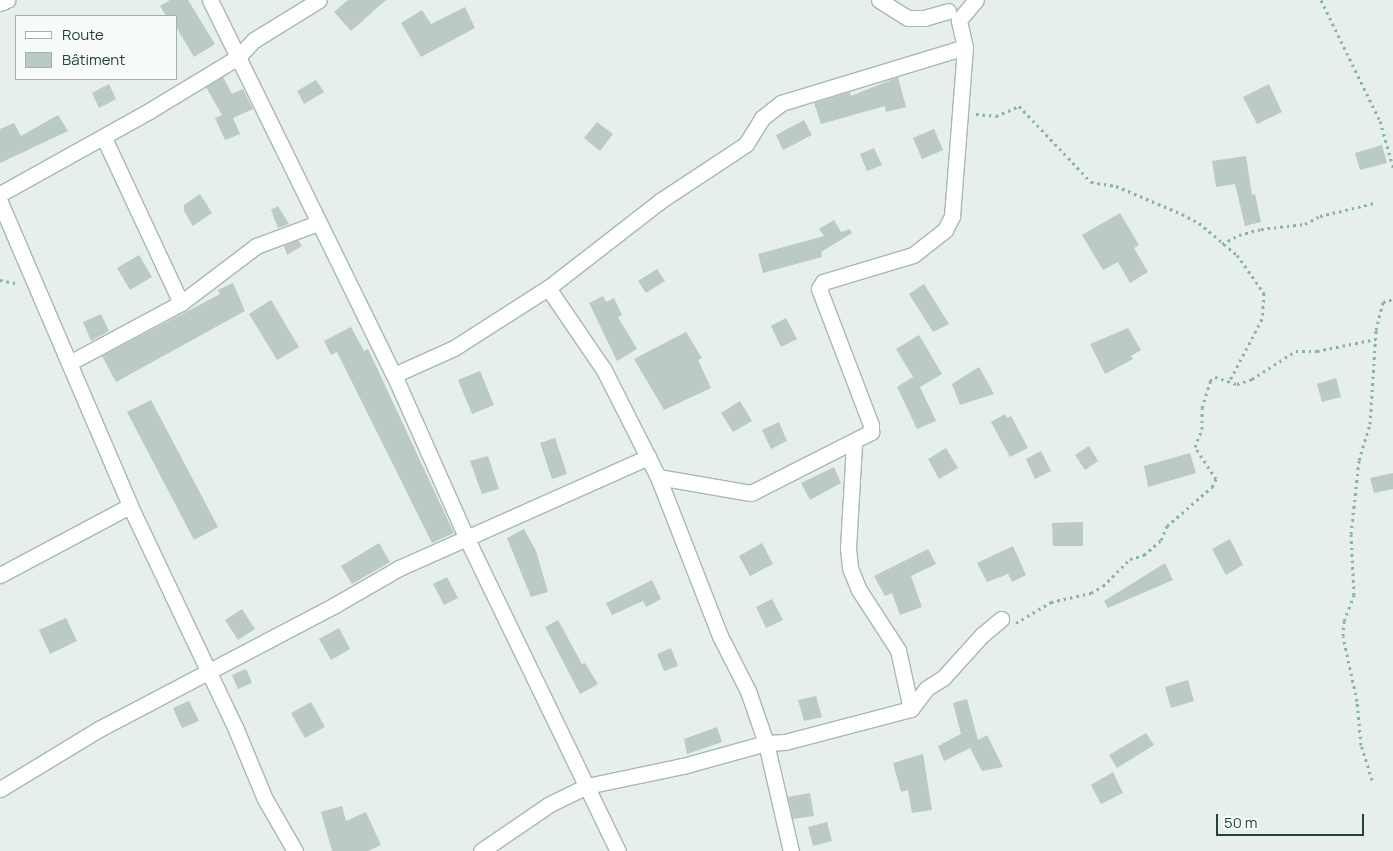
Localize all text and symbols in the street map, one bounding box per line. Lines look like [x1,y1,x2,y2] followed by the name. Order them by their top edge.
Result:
[15,15,178,80] legend
[62,24,104,45] text: Route
[62,49,125,70] text: Bâtiment
[1218,804,1366,836] scale bar
[1224,812,1258,833] text: 50 m

